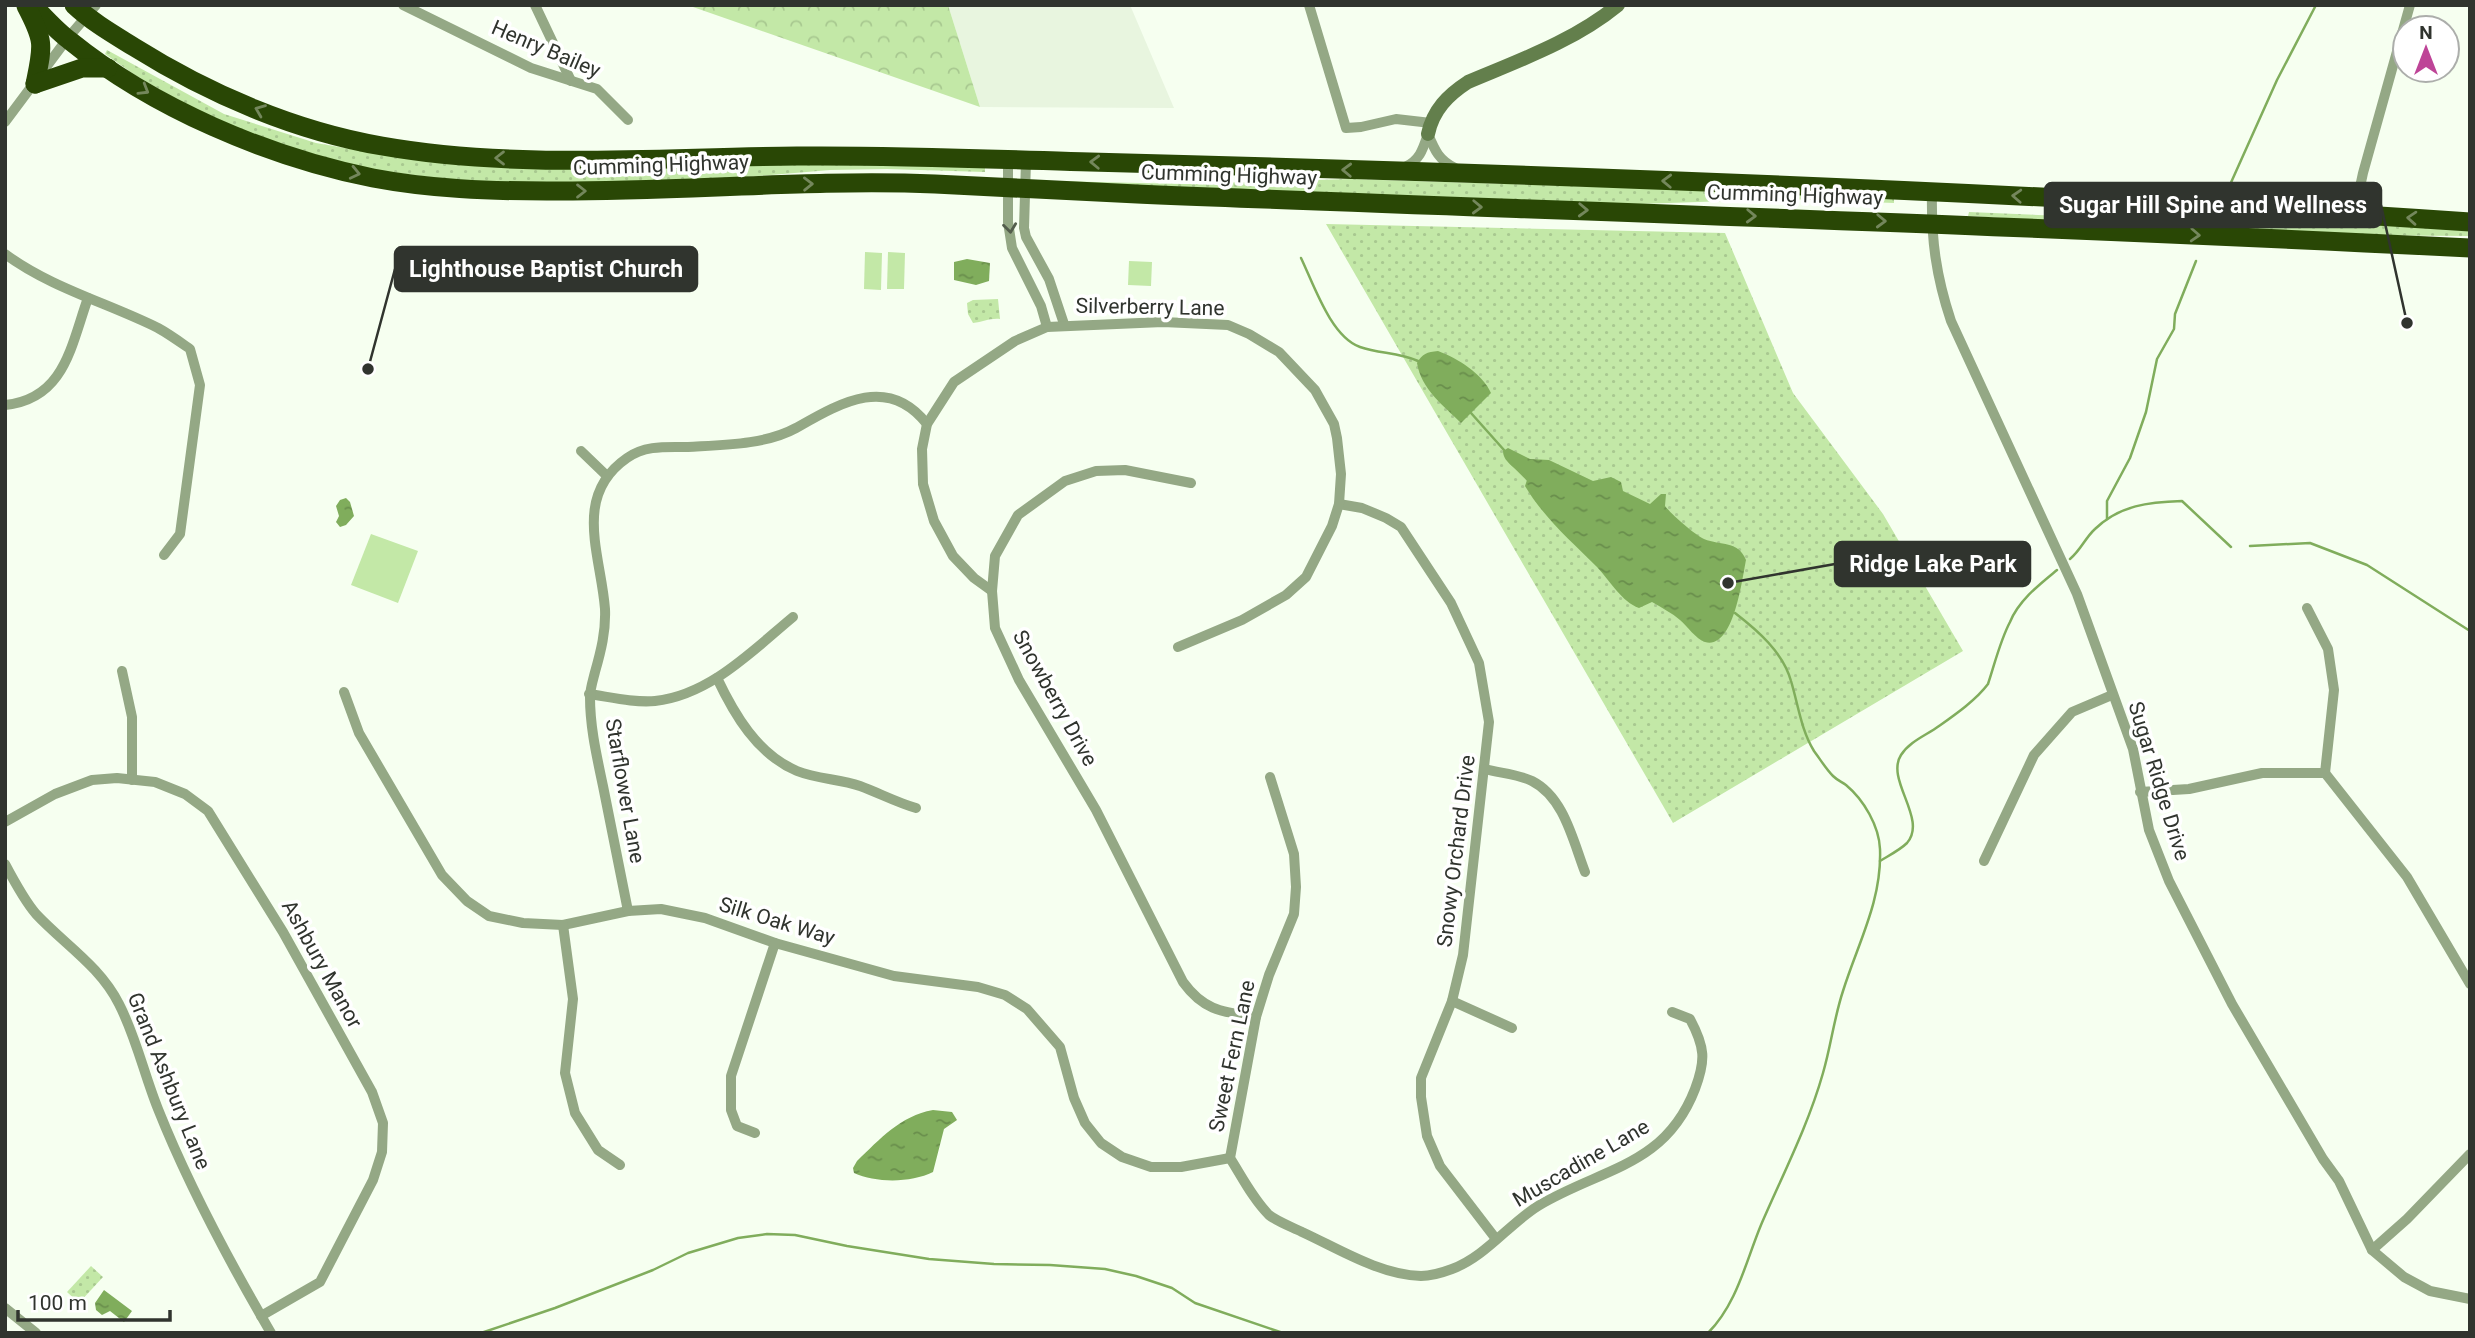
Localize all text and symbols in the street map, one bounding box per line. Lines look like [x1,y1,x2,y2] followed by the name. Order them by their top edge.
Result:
[2391,14,2461,84] north arrow
[488,15,604,83] street label: Henry Bailey
[2419,21,2433,44] text: N
[136,82,149,95] one-way arrow
[255,104,267,118] one-way arrow
[573,150,750,180] street label: Cumming Highway
[494,151,505,166] one-way arrow
[1089,155,1100,170] one-way arrow
[1141,160,1318,190] street label: Cumming Highway
[1341,162,1352,178] one-way arrow
[349,165,361,180] one-way arrow
[1661,174,1672,189] one-way arrow
[803,176,814,192] one-way arrow
[1707,180,1884,210] street label: Cumming Highway
[576,183,587,199] one-way arrow
[2045,183,2381,227] callout: Sugar Hill Spine and Wellness
[2011,189,2022,204] one-way arrow
[2059,192,2367,219] text: Sugar Hill Spine and Wellness
[1472,199,1483,214] one-way arrow
[1577,203,1588,218] one-way arrow
[1745,209,1756,224] one-way arrow
[2406,211,2417,226] one-way arrow
[1877,213,1887,229] one-way arrow
[1002,222,1017,234] one-way arrow
[2190,228,2201,243] one-way arrow
[395,247,697,291] callout: Lighthouse Baptist Church
[409,256,683,283] text: Lighthouse Baptist Church
[1075,294,1225,320] street label: Silverberry Lane
[1835,542,2030,586] callout: Ridge Lake Park
[1849,551,2018,578] text: Ridge Lake Park
[1008,626,1102,770] street label: Snowberry Drive
[2123,699,2195,863] street label: Sugar Ridge Drive
[600,717,650,865] street label: Starflower Lane
[1432,754,1480,948] street label: Snowy Orchard Drive
[716,892,838,950] street label: Silk Oak Way
[277,896,367,1032] street label: Ashbury Manor
[1204,978,1260,1134] street label: Sweet Fern Lane
[123,989,215,1173] street label: Grand Ashbury Lane
[1509,1114,1653,1212] street label: Muscadine Lane
[18,1278,170,1322] scale bar
[28,1291,87,1315] text: 100 m

